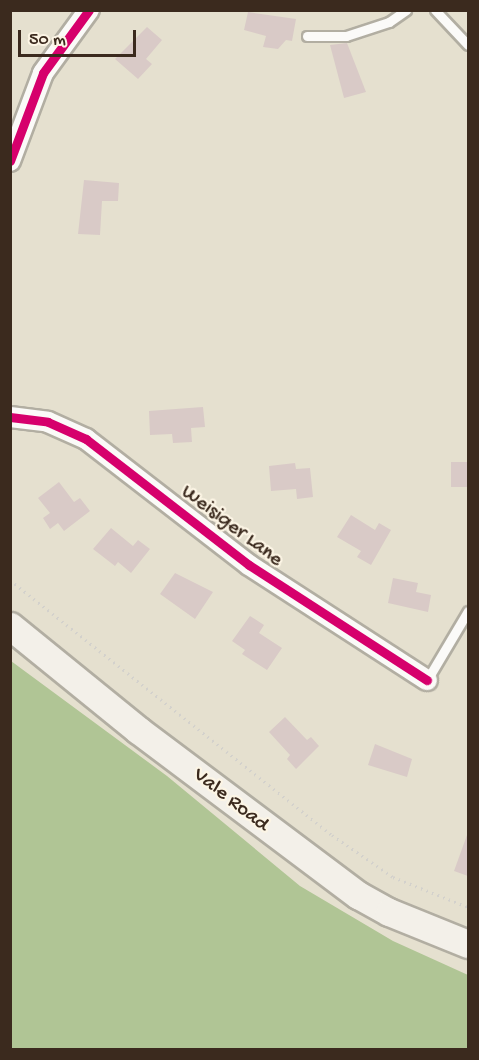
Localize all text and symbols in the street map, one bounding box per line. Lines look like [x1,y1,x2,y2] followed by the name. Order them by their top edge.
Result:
[21,18,140,56] scale bar
[29,30,66,51] text: 50 m
[175,481,287,573] street label: Weisiger Lane
[187,763,273,839] street label: Vale Road

